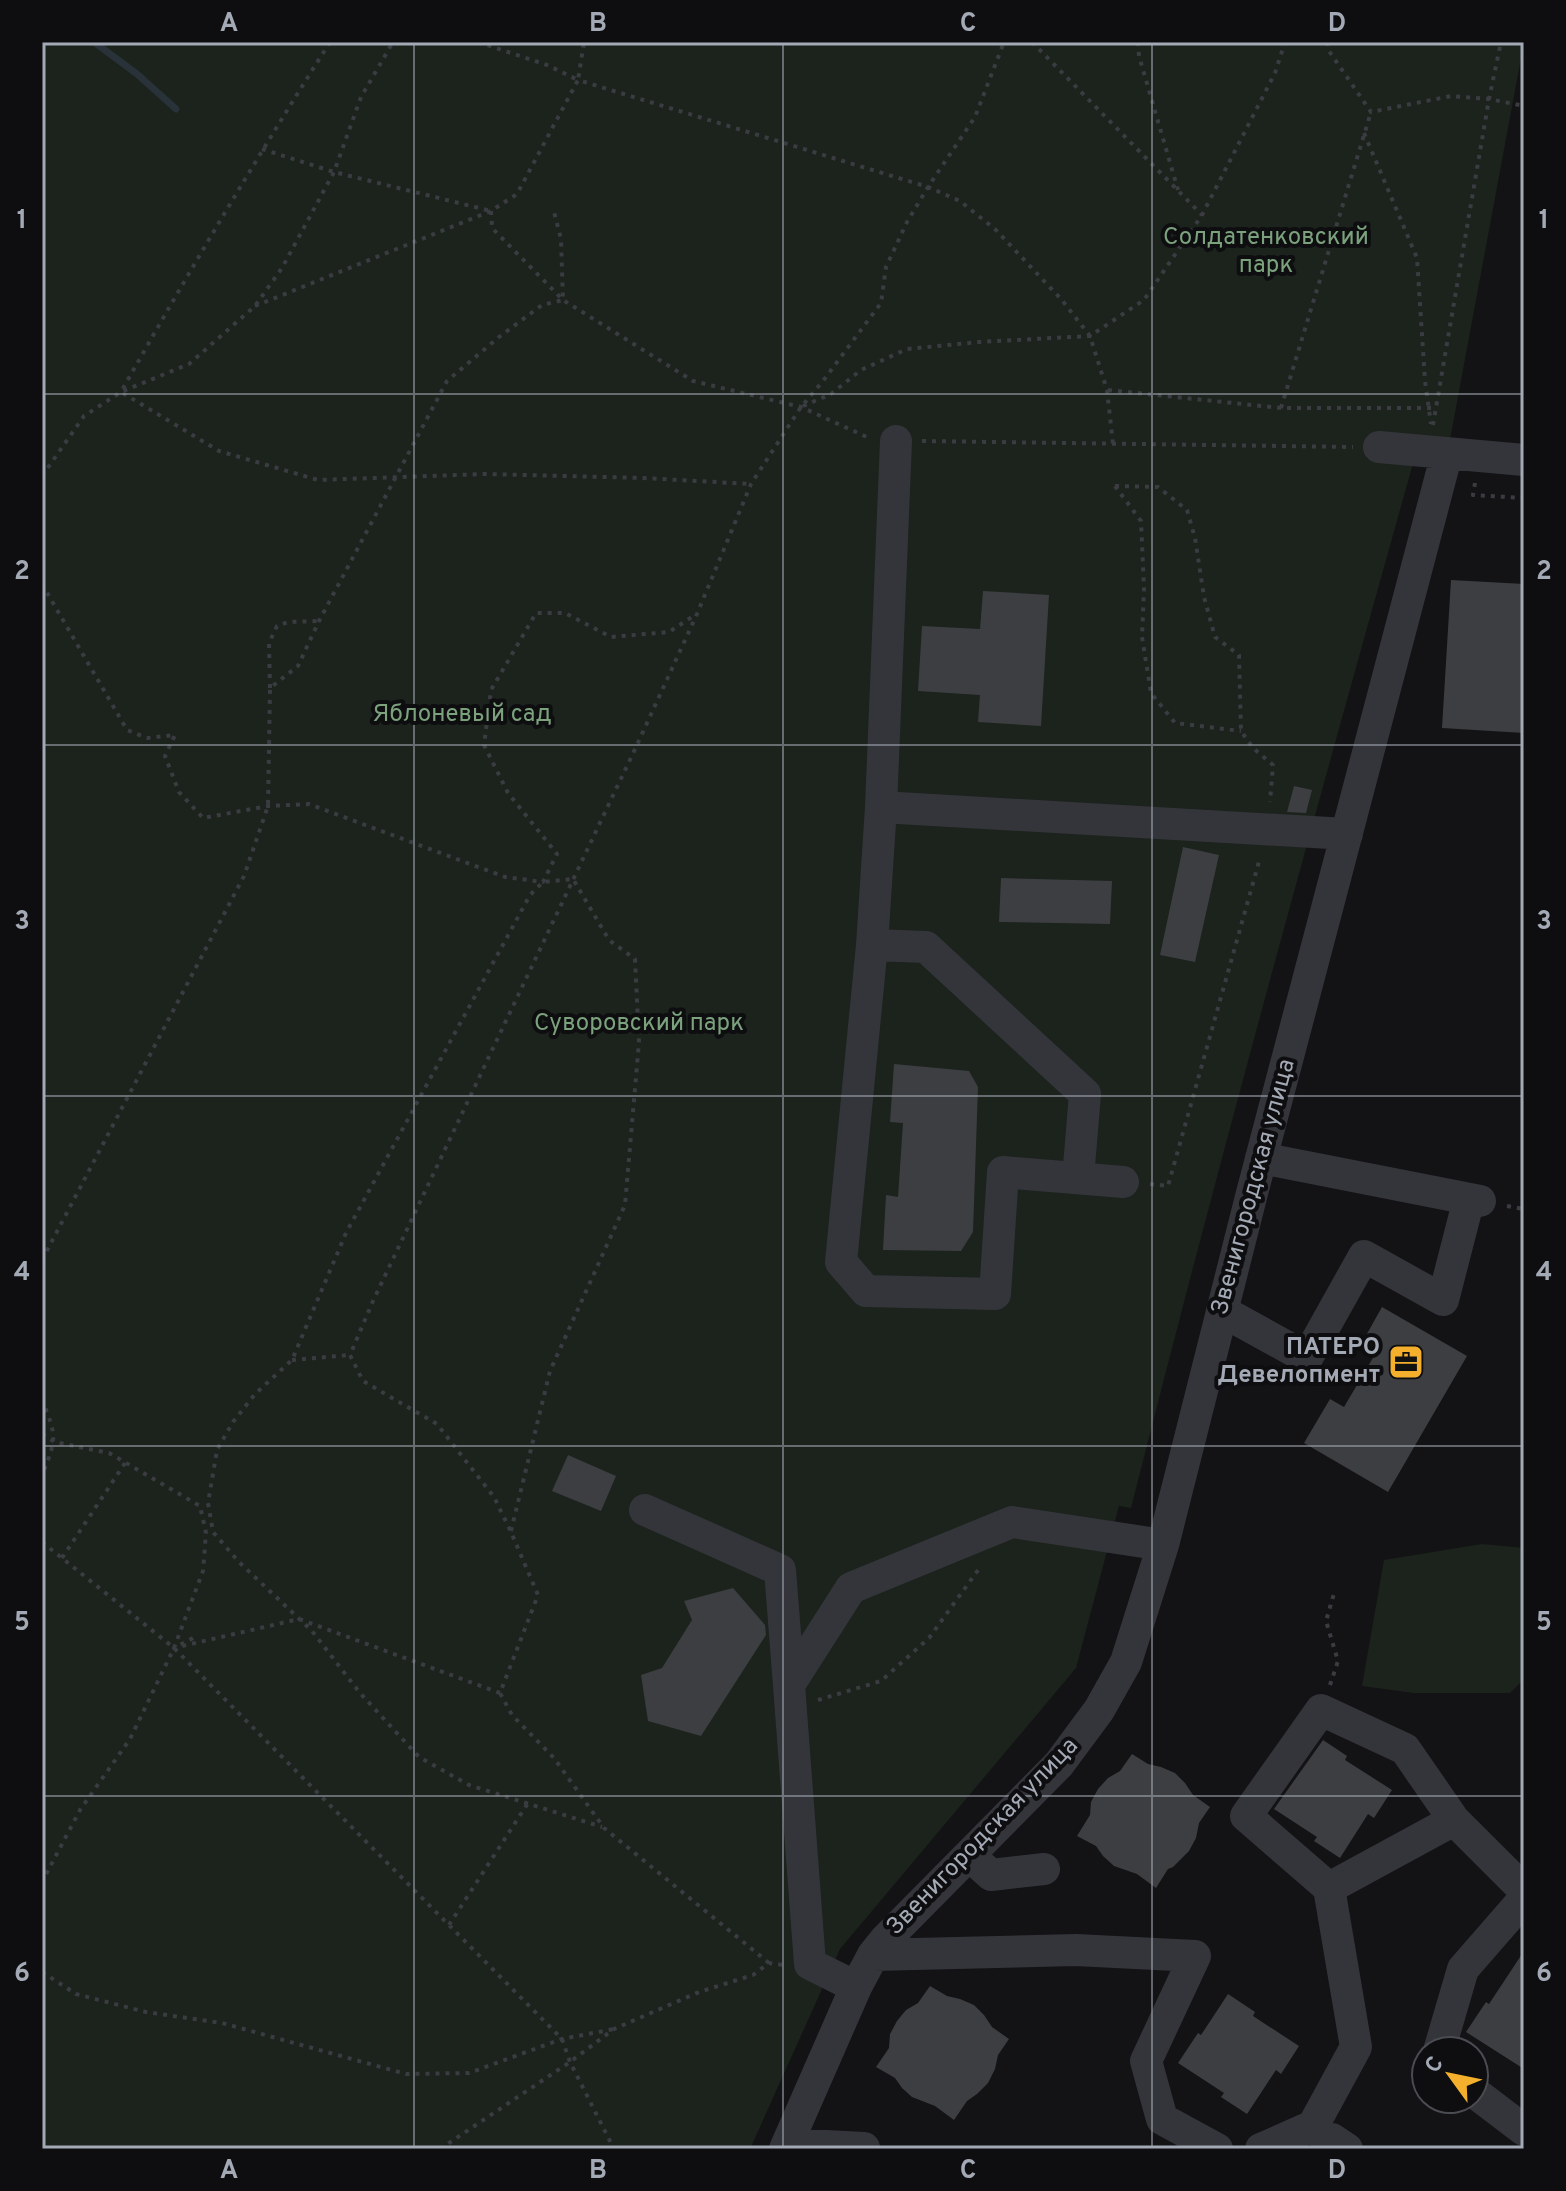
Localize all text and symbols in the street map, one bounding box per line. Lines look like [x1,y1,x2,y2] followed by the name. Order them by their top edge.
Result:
[220,8,238,41] text: A
[589,8,607,41] text: B
[960,8,976,41] text: C
[1328,8,1346,41] text: D
[17,205,27,238] text: 1
[1539,205,1549,238] text: 1
[1163,223,1369,281] park label: Солдатенковский парк
[14,556,30,589] text: 2
[1536,556,1552,589] text: 2
[372,700,552,730] park label: Яблоневый сад
[14,906,30,939] text: 3
[1536,906,1552,939] text: 3
[534,1009,744,1039] park label: Суворовский парк
[1205,1056,1303,1318] street label: Звенигородская улица
[14,1257,30,1290] text: 4
[1536,1257,1552,1290] text: 4
[1218,1333,1380,1391] place label: ПАТЕРО Девелопмент
[1387,1343,1425,1381] office icon: ПАТЕРО Девелопмент
[14,1607,30,1640] text: 5
[1536,1607,1552,1640] text: 5
[881,1732,1085,1942] street label: Звенигородская улица
[14,1958,30,1991] text: 6
[1536,1958,1552,1991] text: 6
[1410,2035,1490,2115] north arrow
[1420,2052,1450,2079] text: С
[220,2155,238,2188] text: A
[589,2155,607,2188] text: B
[960,2155,976,2188] text: C
[1328,2155,1346,2188] text: D

